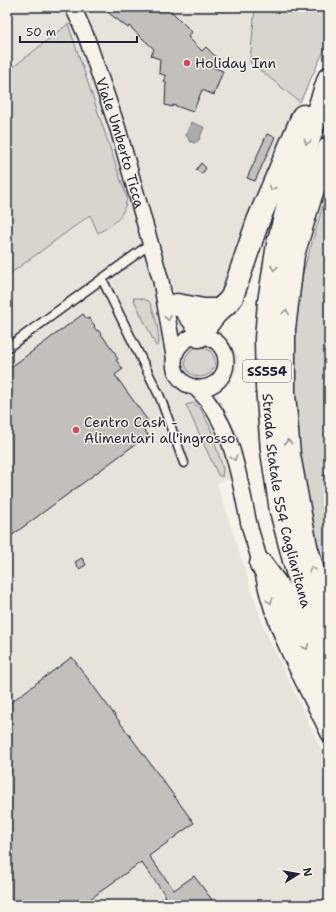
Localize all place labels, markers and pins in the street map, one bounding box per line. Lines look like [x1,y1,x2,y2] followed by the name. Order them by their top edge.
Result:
[195,54,277,72] place label: Holiday Inn
[182,58,192,68] marker: Holiday Inn
[84,413,236,447] place label: Centro Cash - Alimentari all'ingrosso
[71,425,81,435] marker: Centro Cash - Alimentari all'ingrosso

